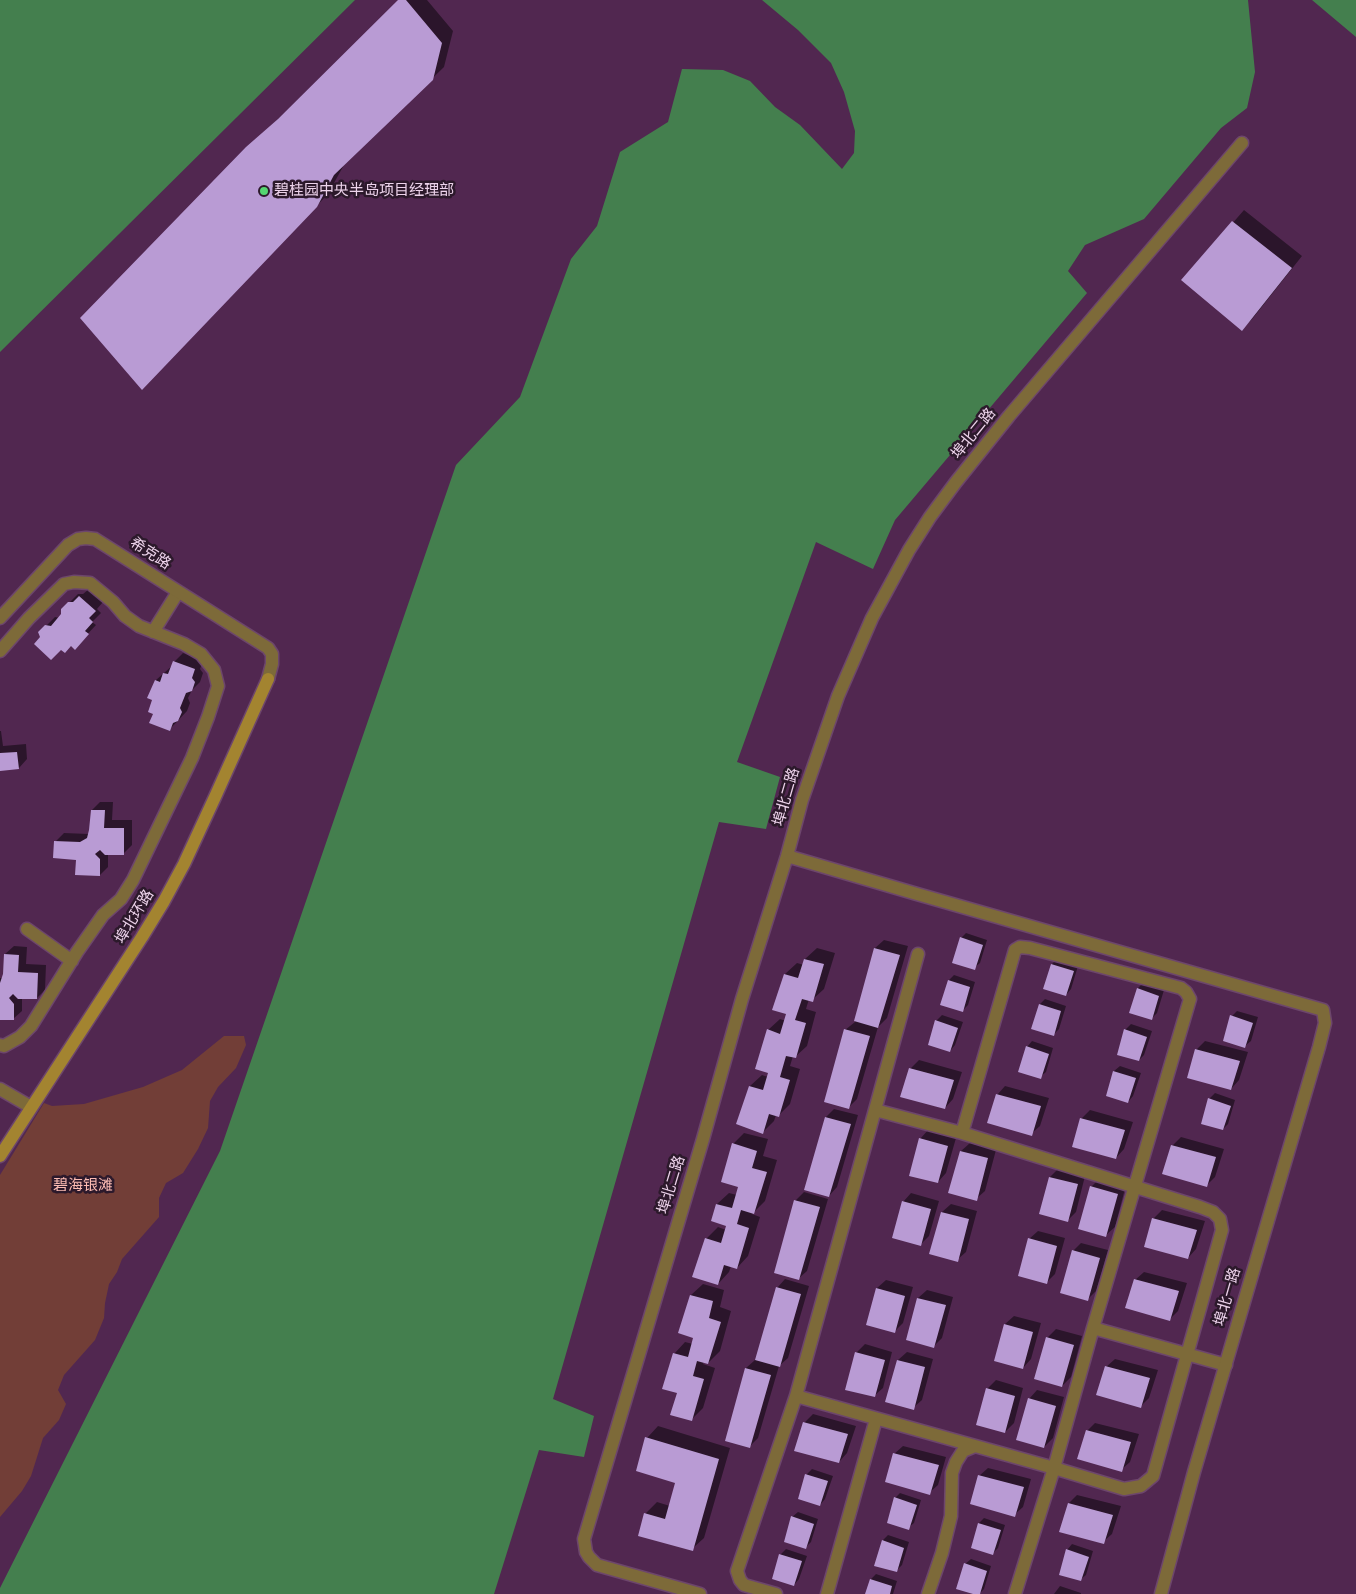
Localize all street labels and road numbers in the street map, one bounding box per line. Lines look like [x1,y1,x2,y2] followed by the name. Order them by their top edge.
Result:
[948,405,1000,463] street label: 埠北二路
[126,534,174,574] street label: 希克路
[770,766,804,828] street label: 埠北二路
[112,887,158,947] street label: 埠北环路
[655,1154,689,1216] street label: 埠北二路
[1211,1266,1245,1328] street label: 埠北一路

